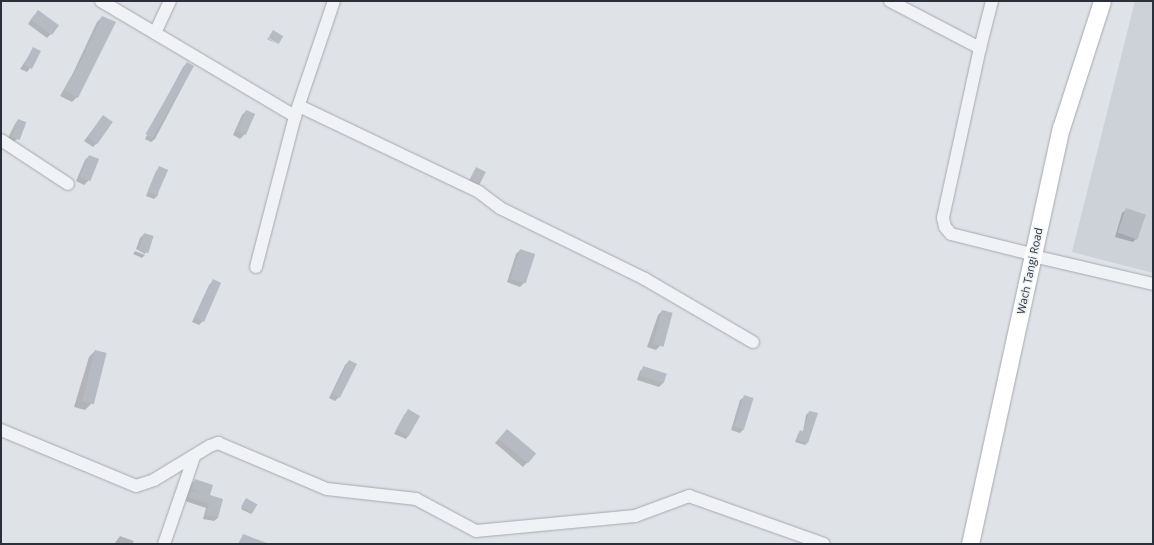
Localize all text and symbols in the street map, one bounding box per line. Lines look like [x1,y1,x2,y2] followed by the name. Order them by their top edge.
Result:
[1014,227,1046,315] street label: Wach Tangi Road

